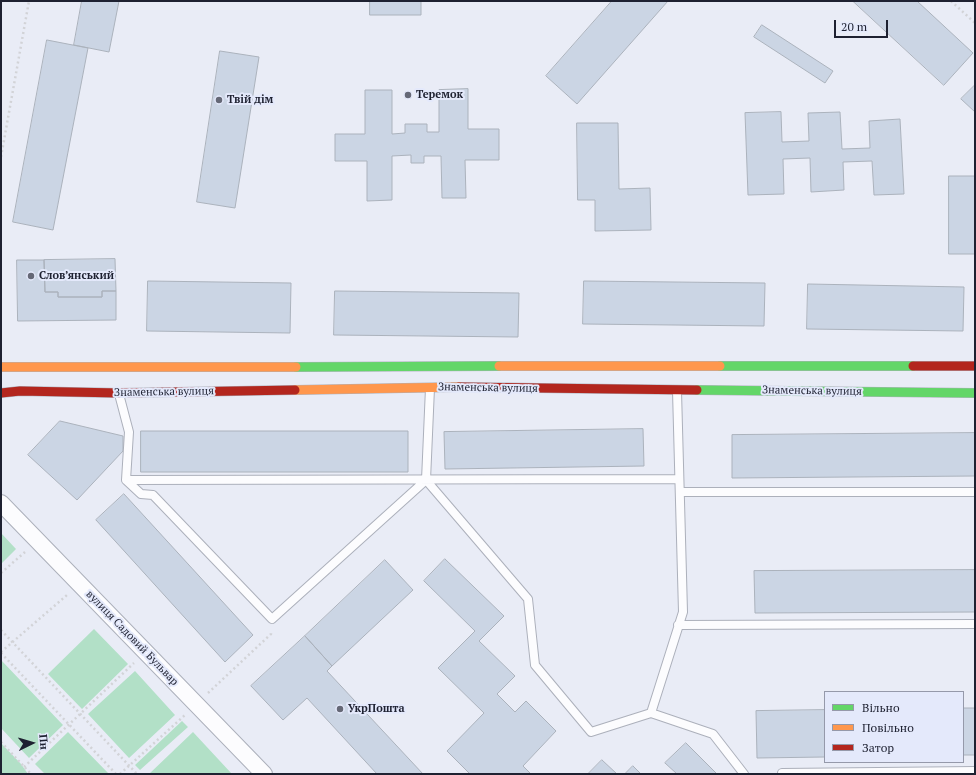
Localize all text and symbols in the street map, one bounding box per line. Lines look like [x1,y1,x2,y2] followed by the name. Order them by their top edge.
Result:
[836,12,890,38] scale bar
[841,19,867,34] text: 20 m
[416,88,463,102] place label: Теремок
[403,90,413,100] marker: Теремок
[227,93,273,107] place label: Твій дім
[214,95,224,105] marker: Твій дім
[39,269,114,283] place label: Слов’янський
[26,271,36,281] marker: Слов’янський
[438,381,538,395] street label: Знаменська вулиця
[762,384,862,398] street label: Знаменська вулиця
[114,385,214,399] street label: Знаменська вулиця
[83,588,181,688] street label: вулиця Садовий Бульвар
[824,691,964,763] legend
[862,700,900,715] text: Вільно
[348,702,405,716] place label: УкрПошта
[335,704,345,714] marker: УкрПошта
[862,720,914,735] text: Повільно
[12,723,52,763] north arrow
[36,734,52,750] text: Пн
[862,740,894,755] text: Затор

